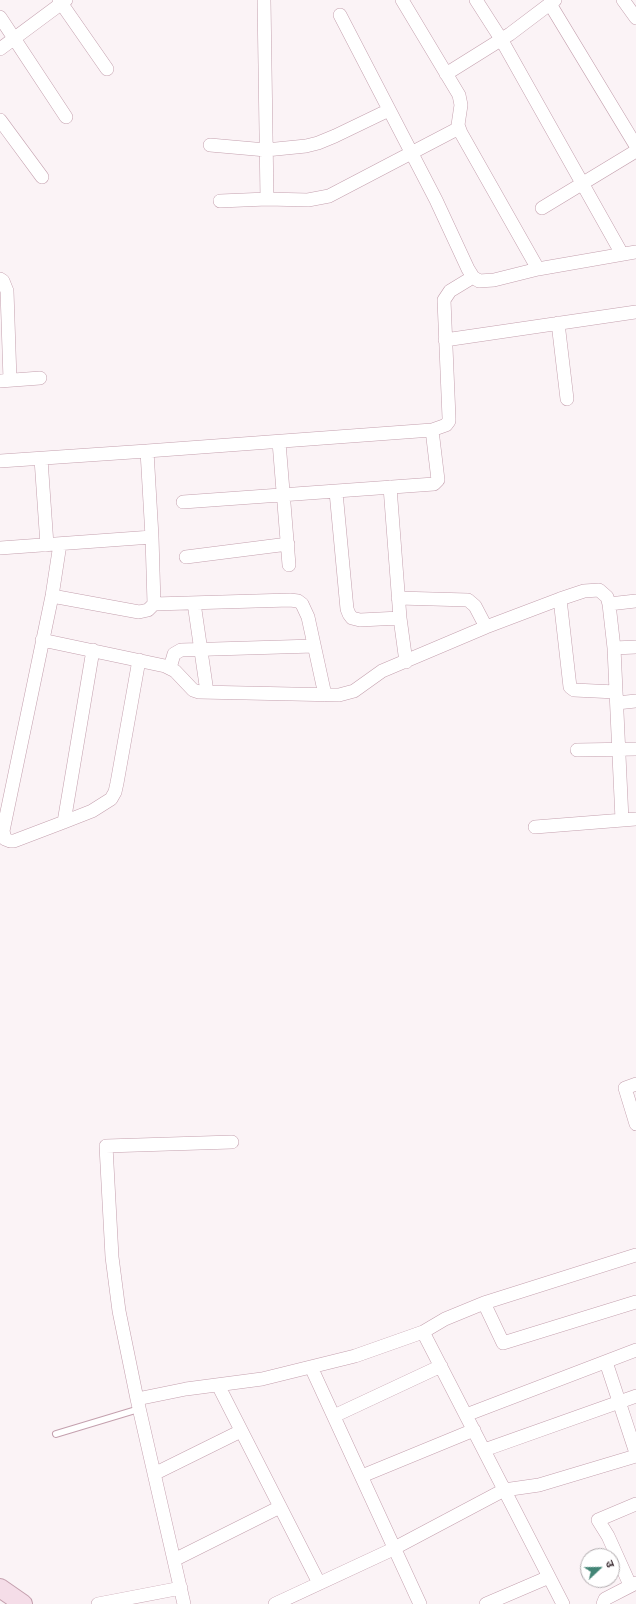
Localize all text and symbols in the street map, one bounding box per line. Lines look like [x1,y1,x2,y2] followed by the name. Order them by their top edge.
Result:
[580,1548,620,1588] north arrow
[603,1558,618,1569] text: उ

